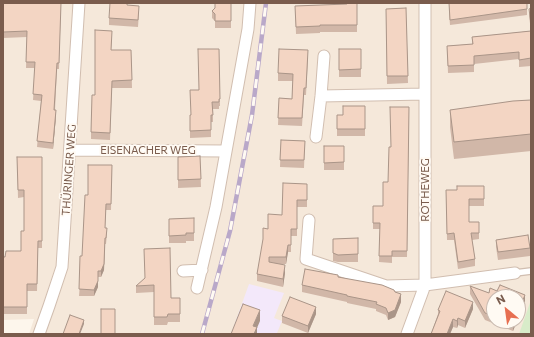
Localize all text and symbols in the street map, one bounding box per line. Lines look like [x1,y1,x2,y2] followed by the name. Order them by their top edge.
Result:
[59,124,79,216] street label: THÜRINGER WEG
[100,143,196,157] street label: EISENACHER WEG
[418,158,432,222] street label: ROTHEWEG
[486,289,526,329] north arrow
[494,291,507,307] text: N

